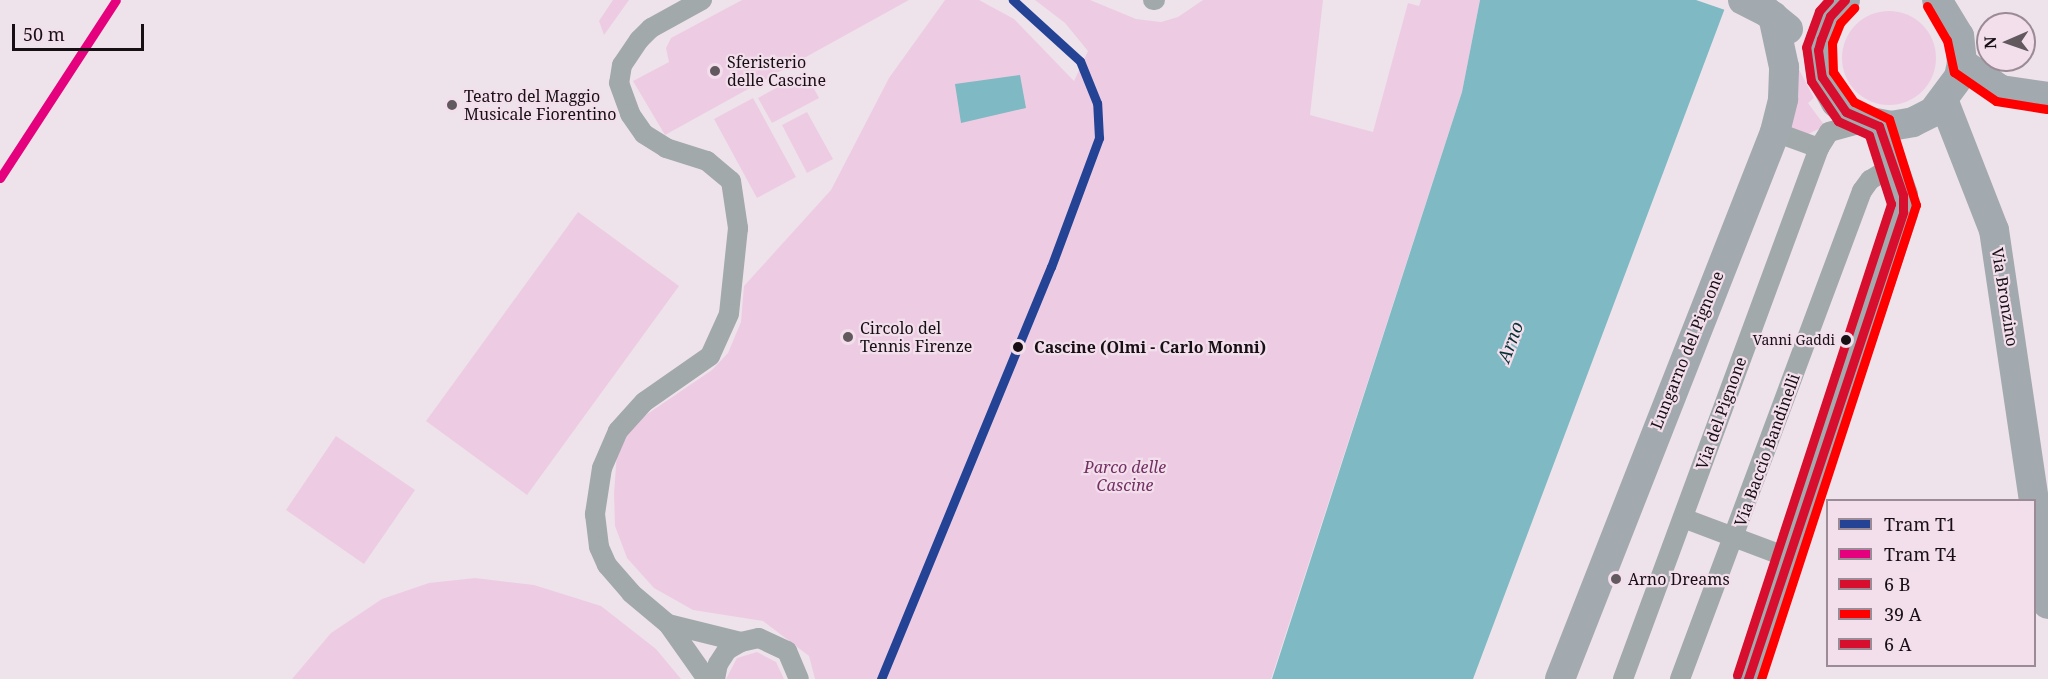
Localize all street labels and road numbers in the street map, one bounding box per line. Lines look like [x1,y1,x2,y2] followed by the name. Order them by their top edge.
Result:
[1988,246,2022,348] street label: Via Bronzino
[1647,268,1727,432] street label: Lungarno del Pignone
[1692,354,1750,472] street label: Via del Pignone
[1730,371,1804,529] street label: Via Baccio Bandinelli

